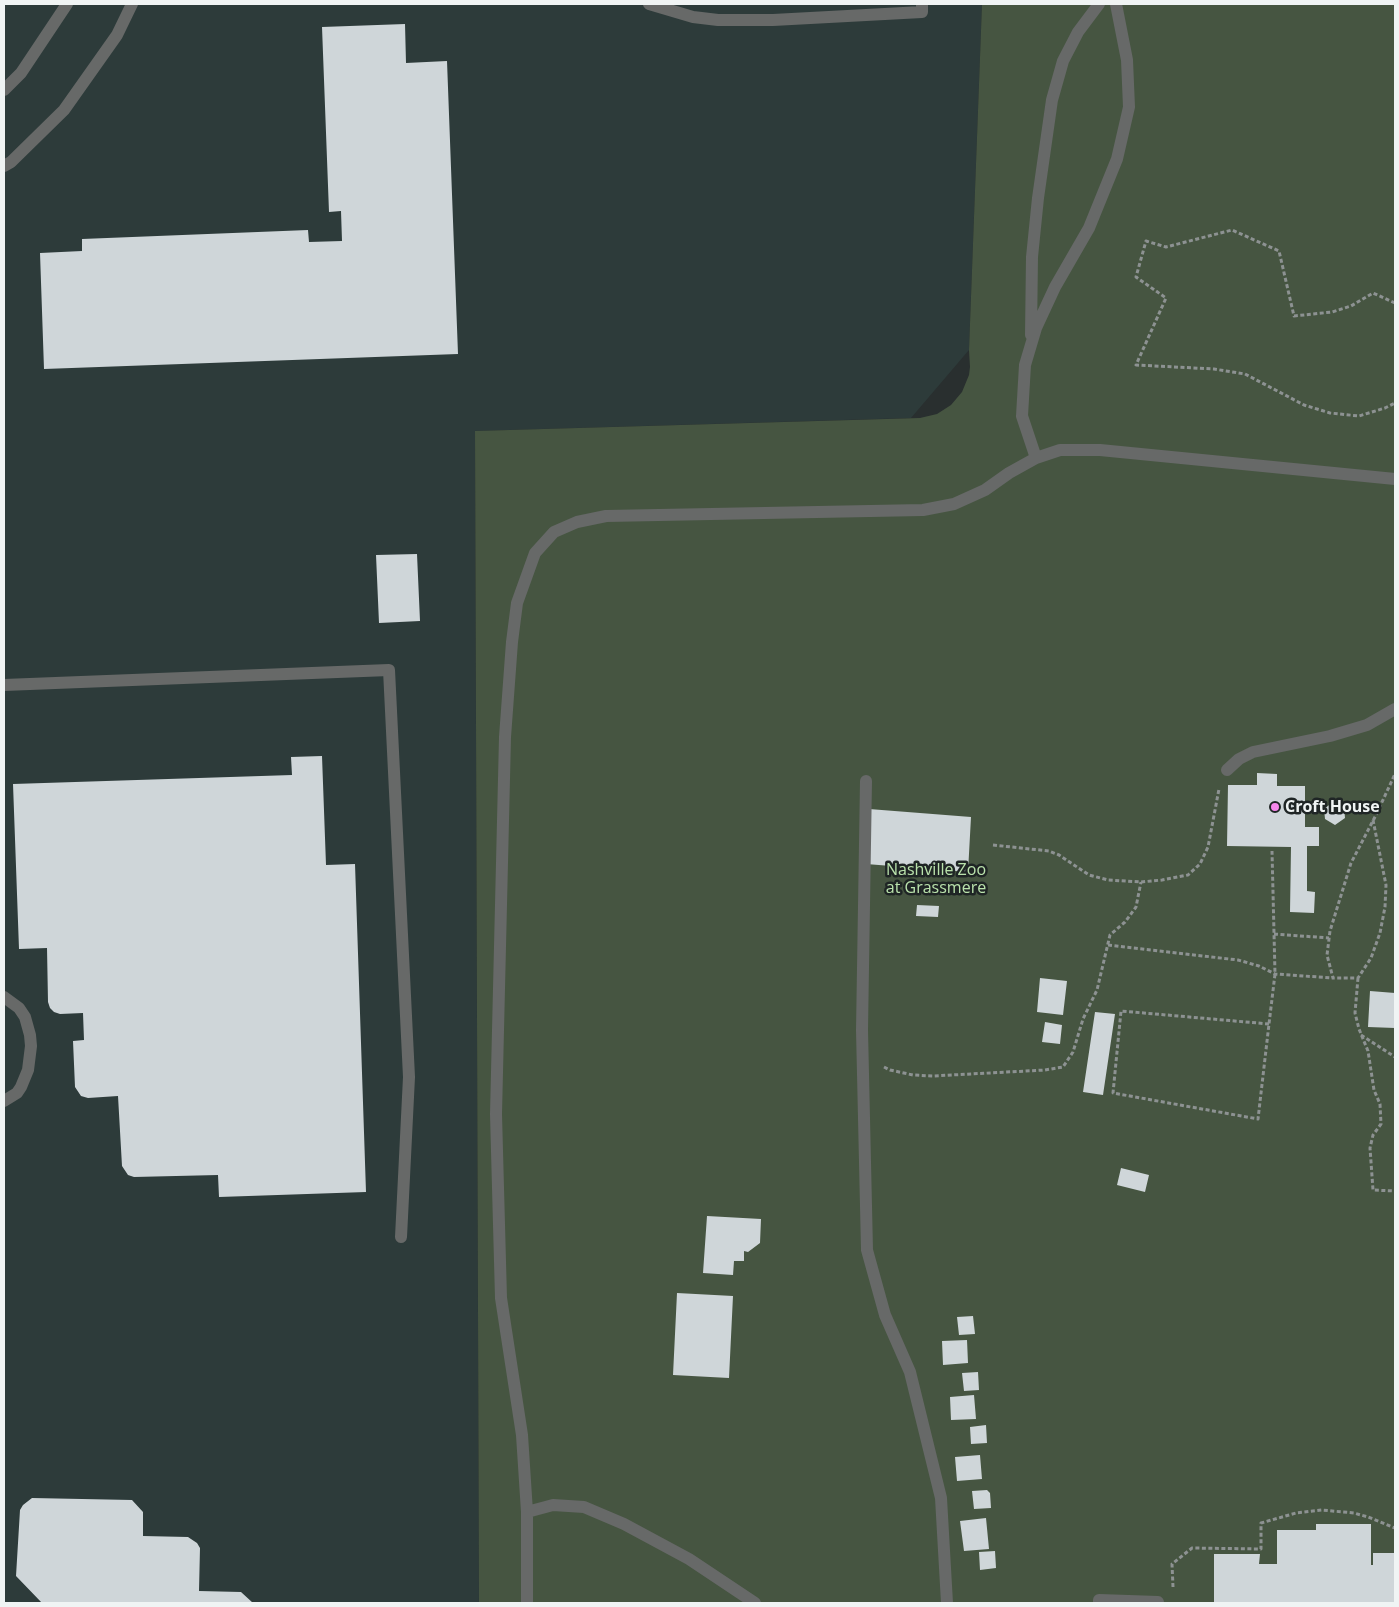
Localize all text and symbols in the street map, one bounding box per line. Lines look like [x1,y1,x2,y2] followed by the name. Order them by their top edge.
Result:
[1285,797,1380,817] place label: Croft House
[1269,801,1281,813] marker: Croft House
[886,860,986,898] park label: Nashville Zoo at Grassmere

